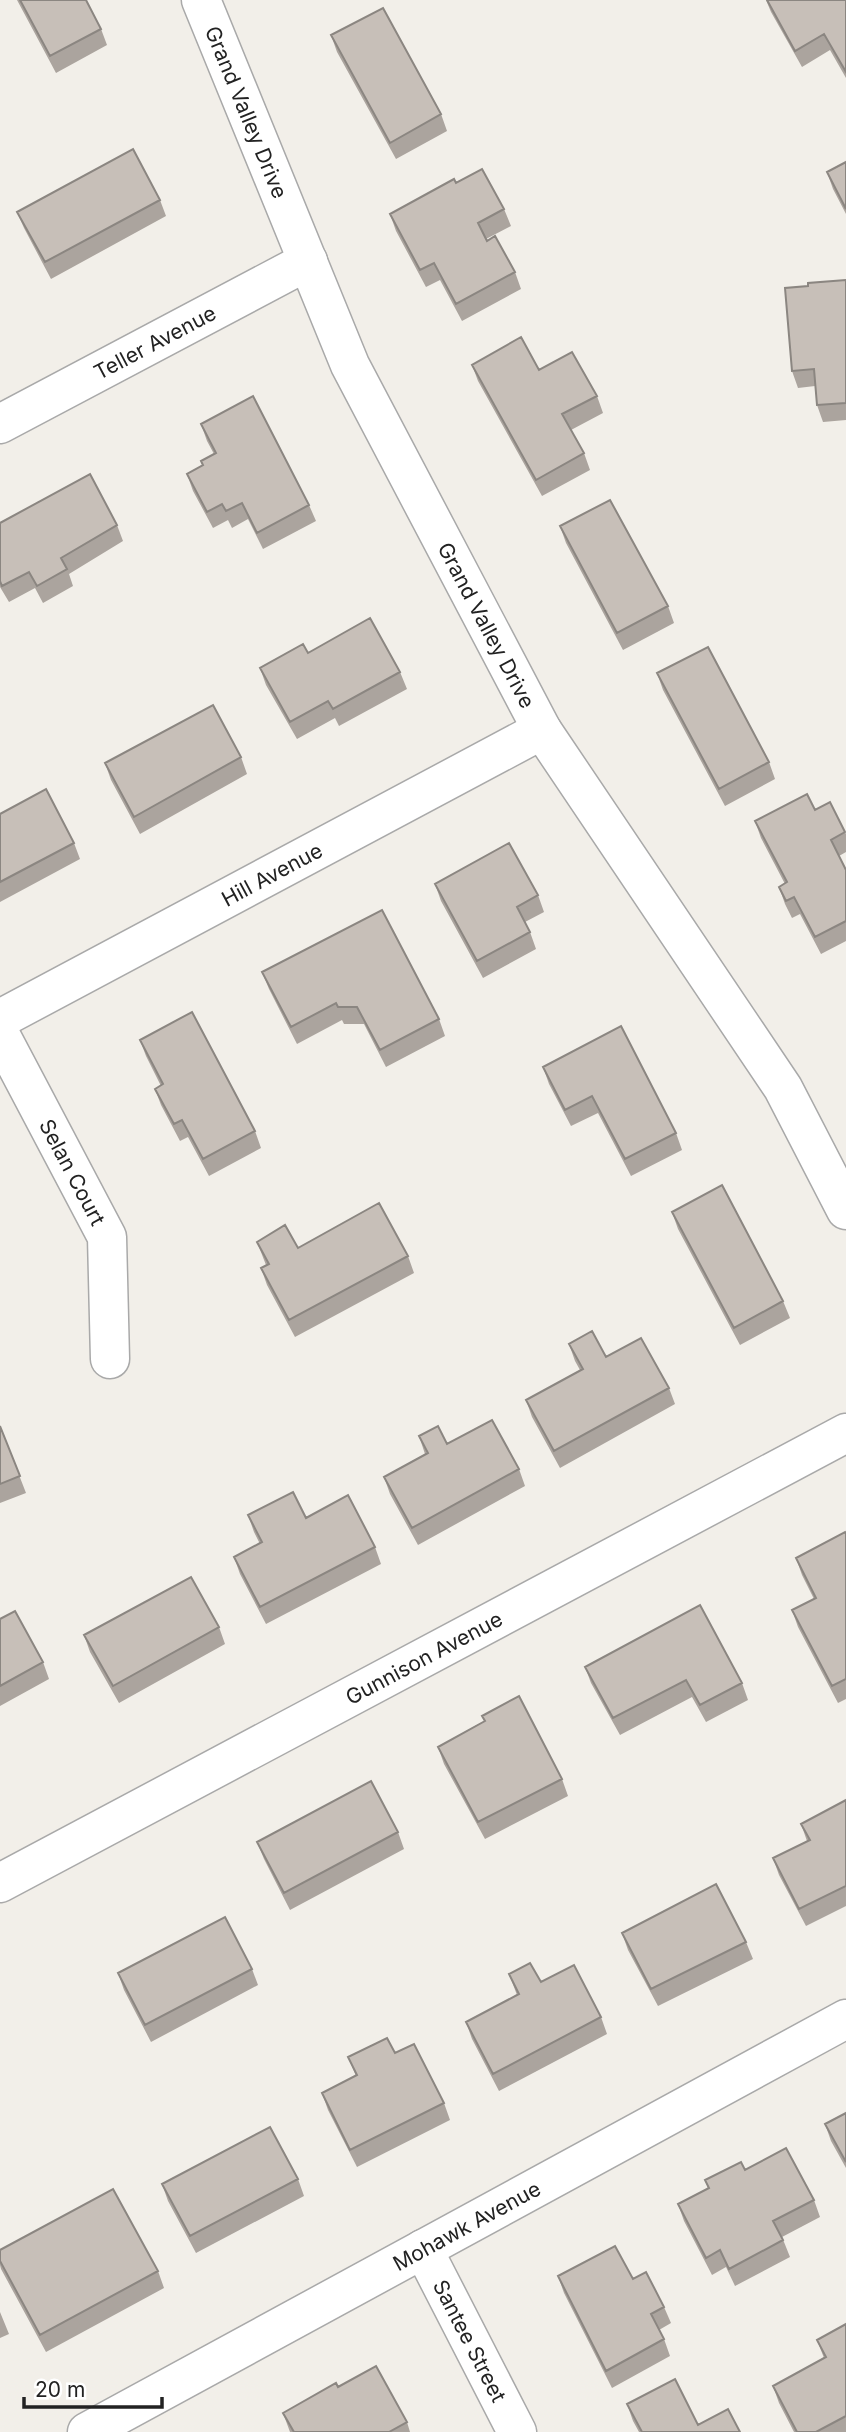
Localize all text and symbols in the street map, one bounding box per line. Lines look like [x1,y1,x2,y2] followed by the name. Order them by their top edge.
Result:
[200,22,293,202] street label: Grand Valley Drive
[89,300,220,385] street label: Teller Avenue
[433,538,541,712] street label: Grand Valley Drive
[217,837,326,911] street label: Hill Avenue
[35,1115,111,1229] street label: Selan Court
[341,1606,506,1709] street label: Gunnison Avenue
[388,2175,545,2276] street label: Mohawk Avenue
[428,2275,512,2406] street label: Santee Street
[24,2366,163,2410] scale bar
[35,2377,85,2402] text: 20 m

